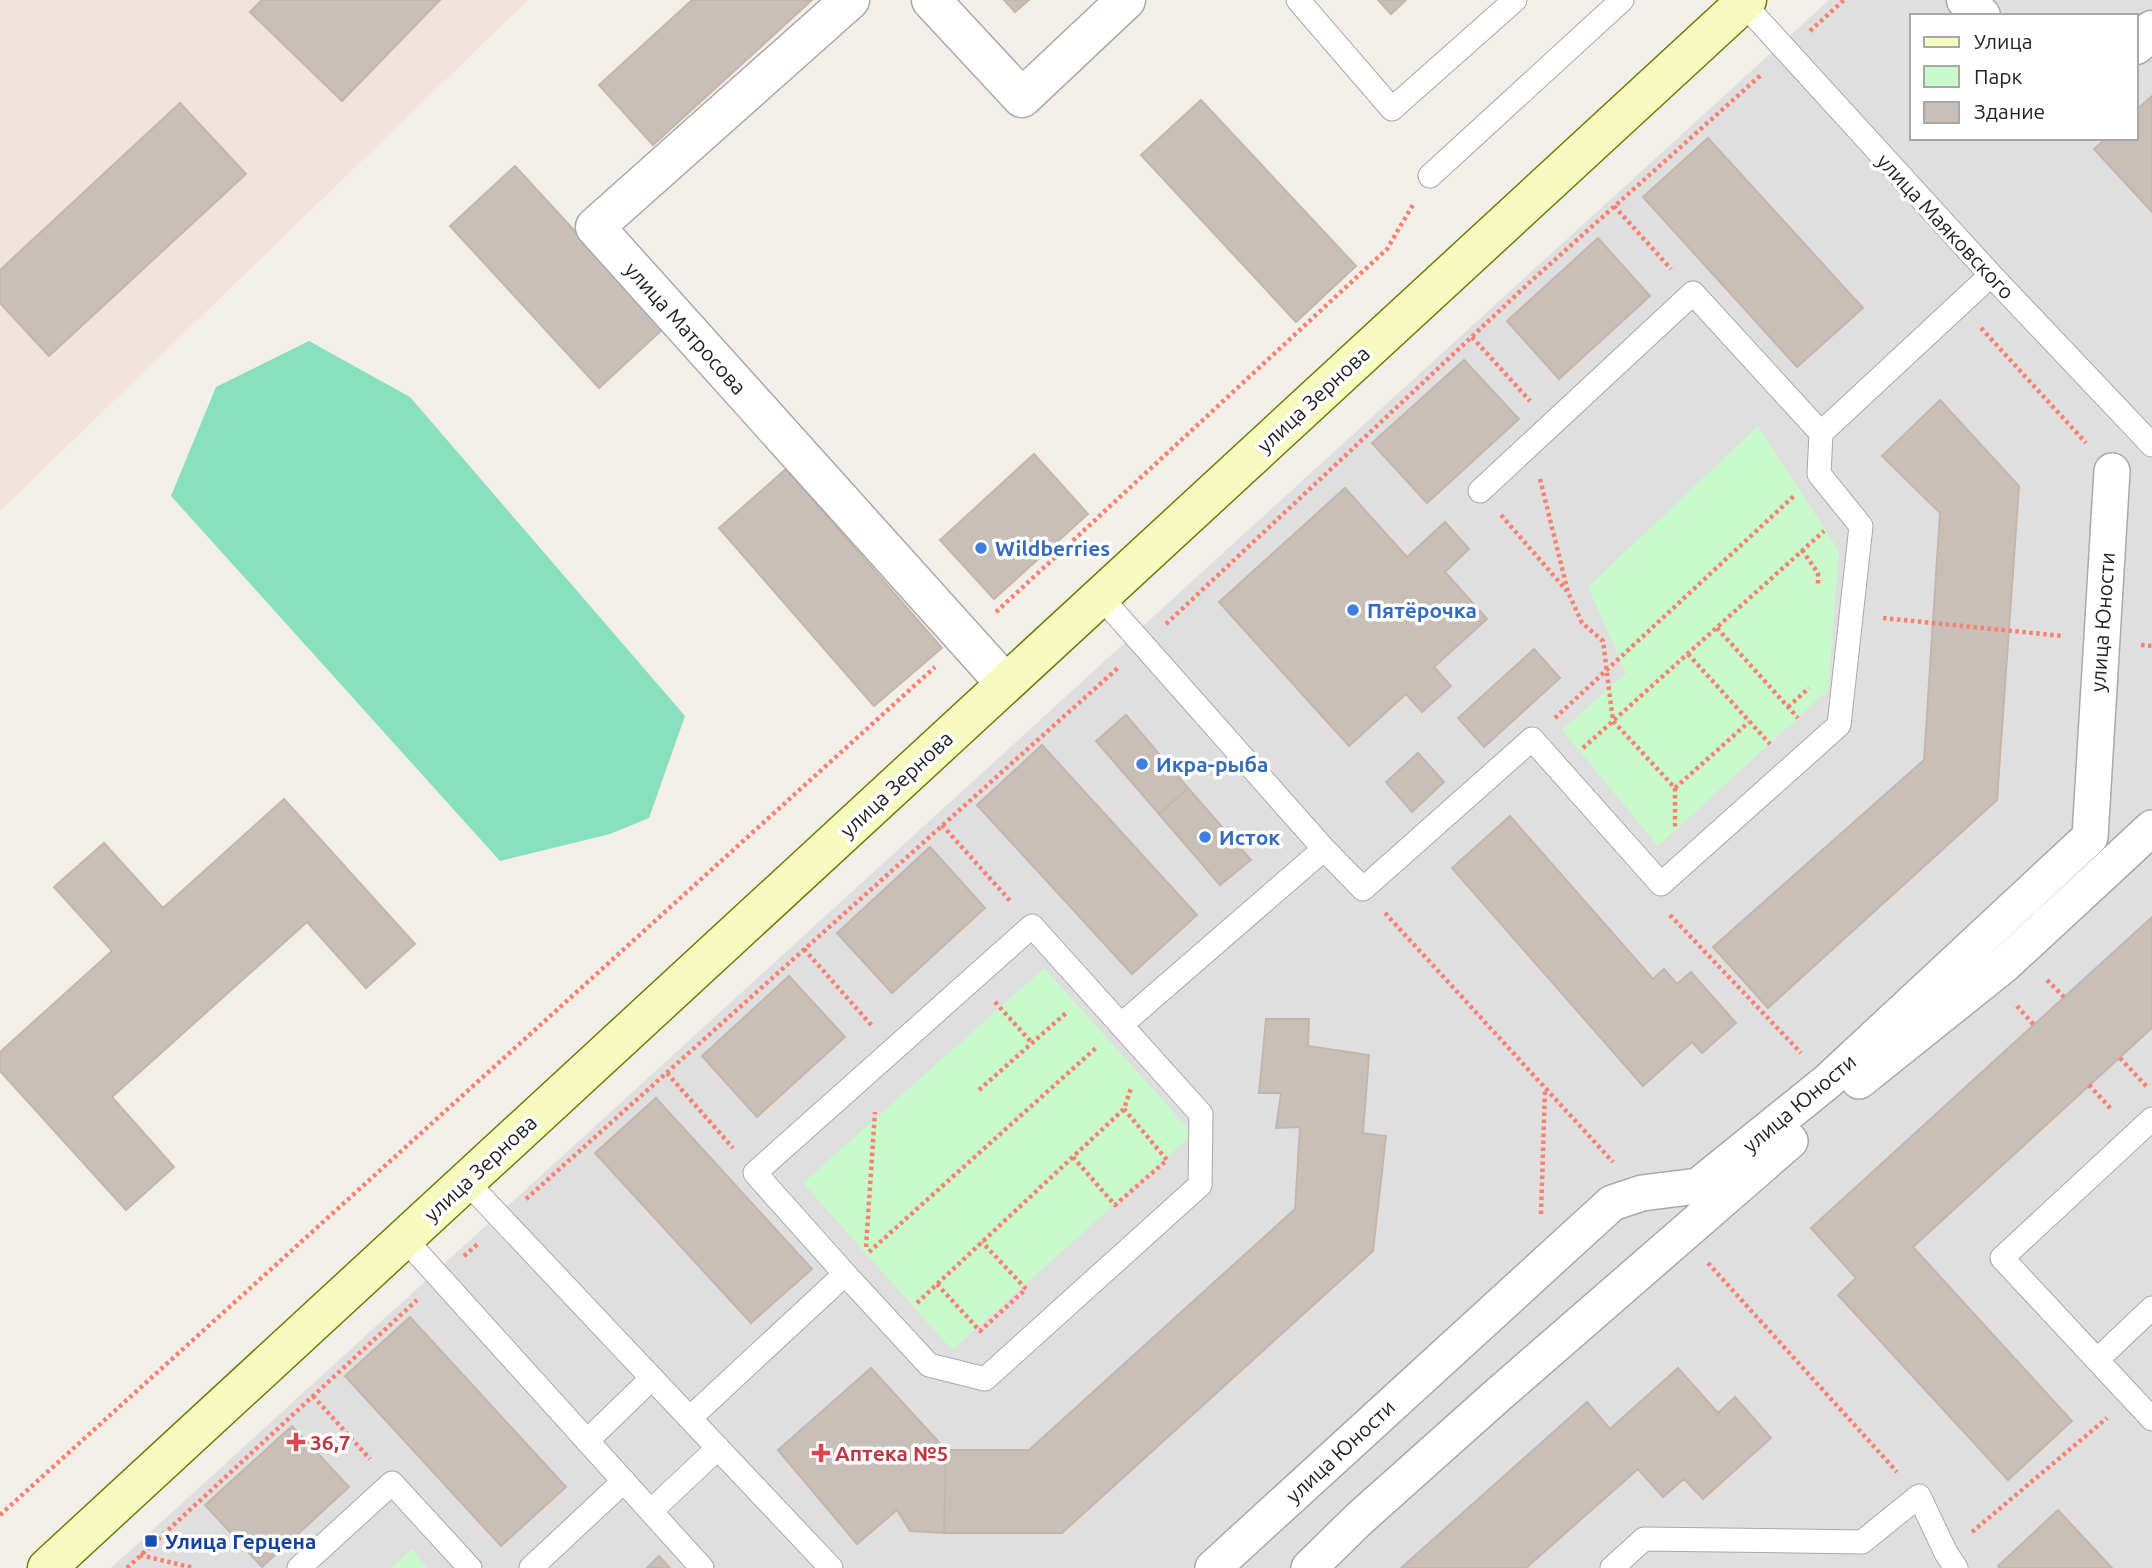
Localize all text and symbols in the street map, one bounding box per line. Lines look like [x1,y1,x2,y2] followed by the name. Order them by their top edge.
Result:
[1910,14,2138,140] legend
[1974,29,2032,53] text: Улица
[1974,64,2023,88] text: Парк
[1974,99,2045,123] text: Здание
[1872,148,2020,304] street label: улица Маяковского
[620,257,752,399] street label: улица Матросова
[1252,341,1374,457] street label: улица Зернова
[995,536,1110,560] place label: Wildberries
[973,540,989,556] marker: Wildberries
[2085,551,2119,693] street label: улица Юности
[1367,598,1477,622] place label: Пятёрочка
[1345,602,1361,618] marker: Пятёрочка
[835,726,957,842] street label: улица Зернова
[1156,752,1268,776] place label: Икра-рыба
[1134,756,1150,772] marker: Икра-рыба
[1219,825,1280,849] place label: Исток
[1197,829,1213,845] marker: Исток
[1738,1049,1860,1157] street label: улица Юности
[419,1110,541,1226] street label: улица Зернова
[1281,1394,1399,1508] street label: улица Юности
[310,1430,351,1454] place label: 36,7
[288,1434,304,1450] marker: 36,7
[835,1441,948,1465] place label: Аптека №5
[813,1445,829,1461] marker: Аптека №5
[165,1529,316,1553] place label: Улица Герцена
[143,1533,159,1549] marker: Улица Герцена

